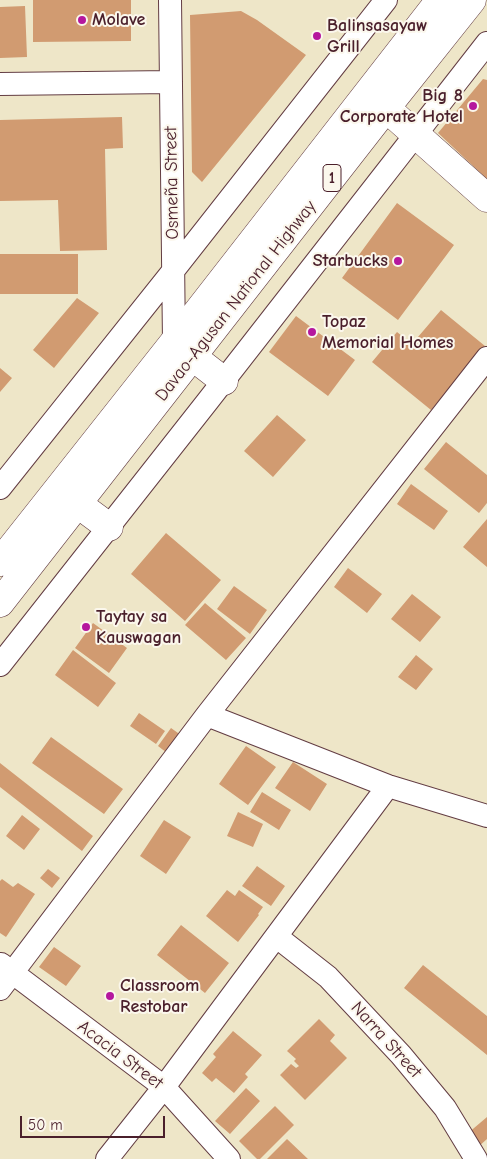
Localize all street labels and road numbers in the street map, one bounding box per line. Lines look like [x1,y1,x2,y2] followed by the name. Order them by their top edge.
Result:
[160,126,184,240] street label: Osmeña Street
[323,164,341,192] road number: 1
[151,196,321,406] street label: Davao-Agusan National Highway
[346,997,426,1083] street label: Narra Street
[73,1016,167,1094] street label: Acacia Street

